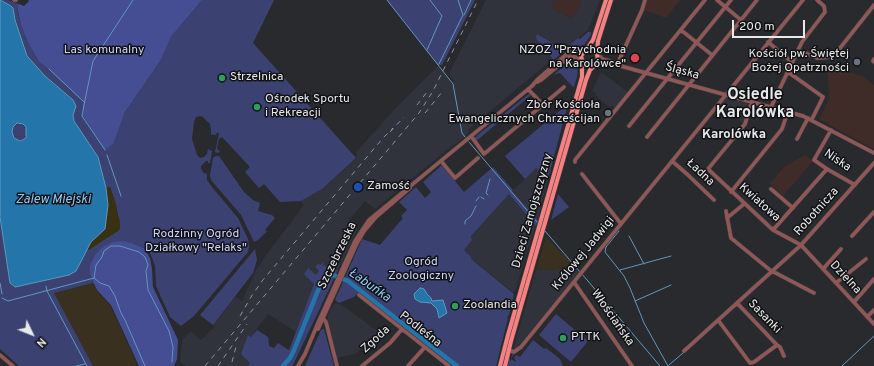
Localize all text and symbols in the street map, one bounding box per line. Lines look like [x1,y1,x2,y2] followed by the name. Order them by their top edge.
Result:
[734,12,807,38] scale bar
[739,19,775,35] text: 200 m
[64,44,144,58] park label: Las komunalny
[519,44,626,72] place label: NZOZ "Przychodnia na Karolówce"
[748,48,849,76] place label: Kościół pw. Świętej Bożej Opatrzności
[629,52,641,64] marker: NZOZ "Przychodnia na Karolówce"
[852,57,862,67] marker: Kościół pw. Świętej Bożej Opatrzności
[663,61,701,83] street label: Śląska
[230,71,283,85] place label: Strzelnica
[217,73,227,83] marker: Strzelnica
[716,86,794,124] district label: Osiedle Karolówka
[265,93,350,121] place label: Ośrodek Sportu i Rekreacji
[448,99,600,127] place label: Zbór Kościoła Ewangelicznych Chrześcijan
[252,102,262,112] marker: Ośrodek Sportu i Rekreacji
[603,108,613,118] marker: Zbór Kościoła Ewangelicznych Chrześcijan
[702,127,766,143] district label: Karolówka
[821,147,853,175] street label: Niska
[510,152,556,270] street label: Dzieci Zamojszczyzny
[683,156,717,190] street label: Ładna
[367,180,410,194] place label: Zamość
[352,181,364,193] marker: Zamość
[735,181,783,225] street label: Kwiatowa
[792,185,842,239] street label: Robotnicza
[15,192,91,208] water label: Zalew Miejski
[550,214,618,294] street label: Królowej Jadwigi
[316,220,360,292] street label: Szczebrzeska
[145,228,247,256] park label: Rodzinny Ogród Działkowy "Relaks"
[388,256,454,284] park label: Ogród Zoologiczny
[826,259,864,297] street label: Dzielna
[345,266,393,306] water label: Łabuńka
[587,287,637,349] street label: Włościańska
[744,297,784,337] street label: Sasanki
[463,299,517,313] place label: Zoolandia
[450,301,460,311] marker: Zoolandia
[396,309,444,351] street label: Podleśna
[12,314,52,354] north arrow
[358,323,394,357] street label: Zgoda
[571,331,600,345] place label: PTTK
[558,333,568,343] marker: PTTK
[33,335,49,350] text: N

